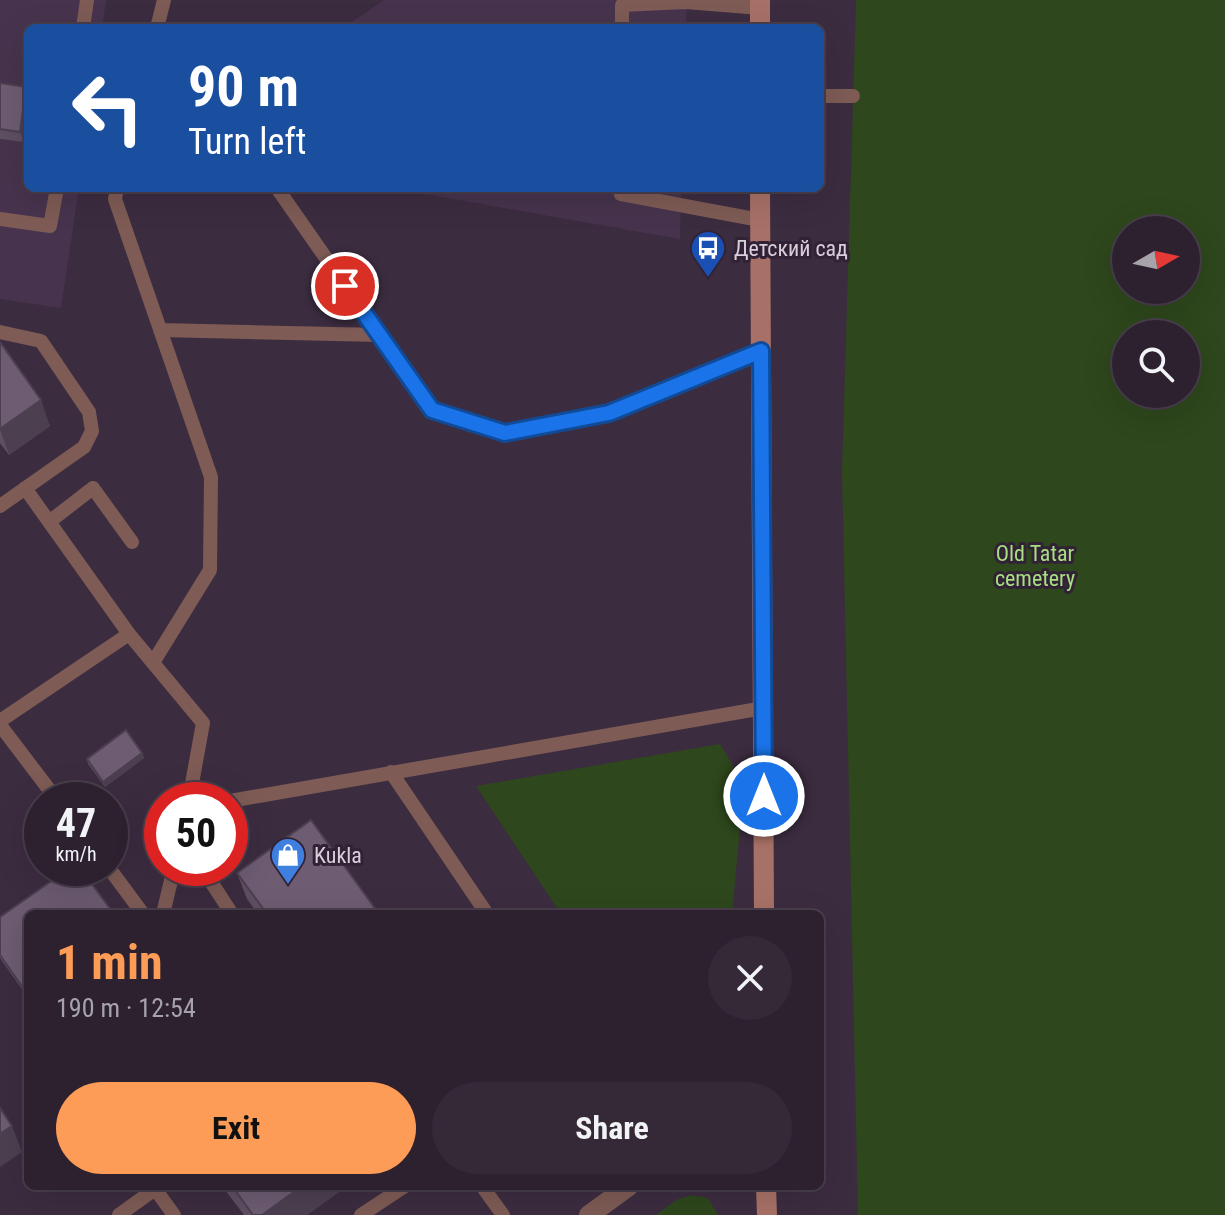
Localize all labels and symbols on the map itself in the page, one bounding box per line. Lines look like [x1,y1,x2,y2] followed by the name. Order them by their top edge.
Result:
[1112,216,1200,304] north arrow
[689,229,727,279] bus stop icon: Детский сад
[734,236,848,261] place label: Детский сад
[311,252,379,320] pin
[995,541,1075,591] park label: Old Tatar cemetery
[722,754,806,838] position arrow
[144,782,248,886] speed limit sign: 50
[269,836,307,886] shop icon: Kukla
[314,843,362,868] place label: Kukla

